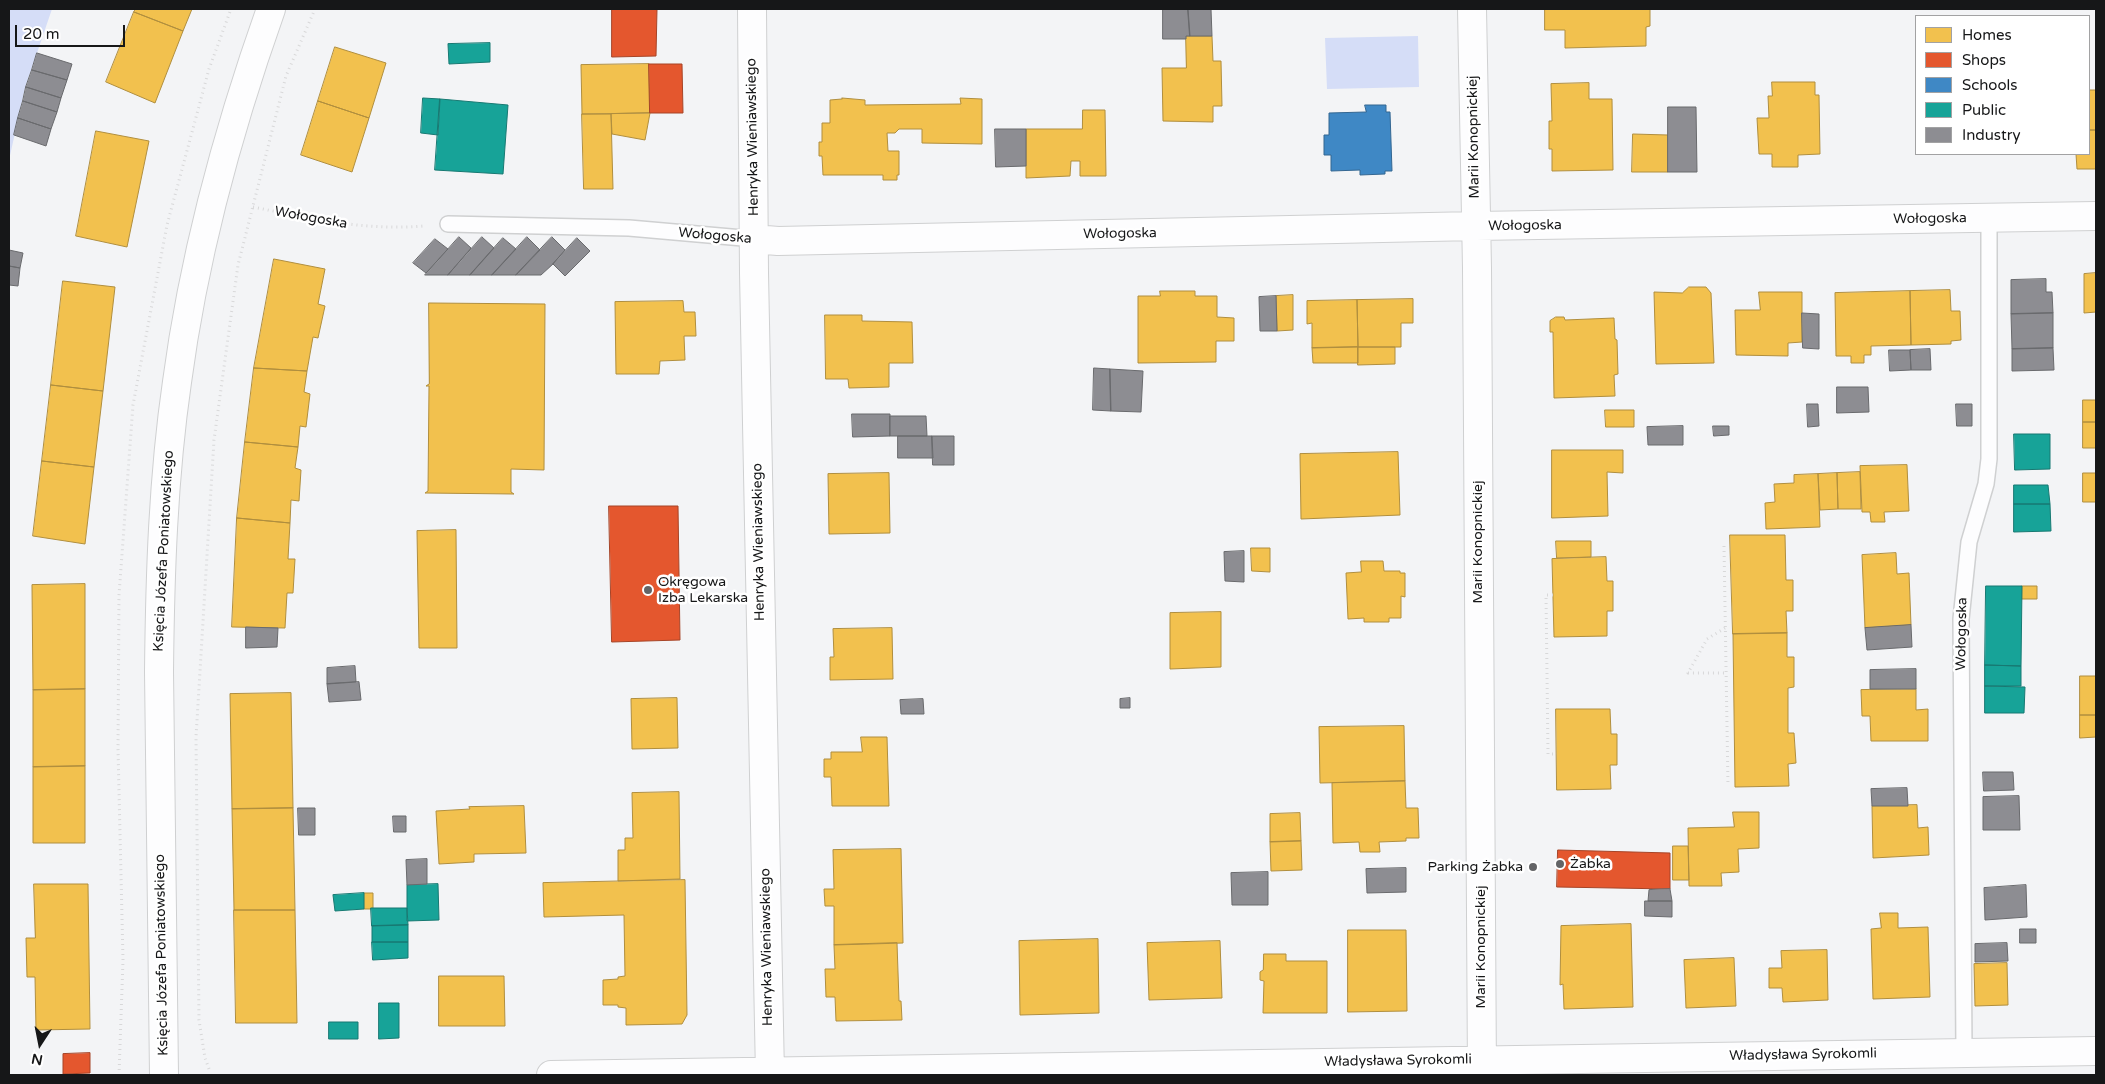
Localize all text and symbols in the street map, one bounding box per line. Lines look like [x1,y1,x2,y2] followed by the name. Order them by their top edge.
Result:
[18,15,128,47] scale bar
[1915,15,2090,155] legend
[23,25,60,43] text: 20 m
[1962,26,2012,44] text: Homes
[1962,51,2006,69] text: Shops
[743,58,763,216] street label: Henryka Wieniawskiego
[1465,75,1483,199] street label: Marii Konopnickiej
[1962,76,2018,94] text: Schools
[1962,101,2006,119] text: Public
[1962,126,2021,144] text: Industry
[273,203,349,233] street label: Wołogoska
[1893,210,1967,228] street label: Wołogoska
[1488,217,1562,235] street label: Wołogoska
[678,224,752,248] street label: Wołogoska
[1083,225,1157,243] street label: Wołogoska
[150,450,178,652] street label: Księcia Józefa Poniatowskiego
[749,463,769,621] street label: Henryka Wieniawskiego
[1470,480,1486,604] street label: Marii Konopnickiej
[658,574,748,606] place label: Okręgowa Izba Lekarska
[642,584,654,596] marker: Okręgowa Izba Lekarska
[1953,597,1971,671] street label: Wołogoska
[152,854,172,1056] street label: Księcia Józefa Poniatowskiego
[1570,856,1611,872] place label: Żabka
[1554,858,1566,870] marker: Żabka
[1428,859,1523,875] place label: Parking Żabka
[1527,861,1539,873] marker: Parking Żabka
[757,868,777,1026] street label: Henryka Wieniawskiego
[1473,885,1489,1009] street label: Marii Konopnickiej
[15,1019,65,1069] north arrow
[1729,1045,1877,1065] street label: Władysława Syrokomli
[30,1050,44,1069] text: N
[1324,1051,1472,1071] street label: Władysława Syrokomli

